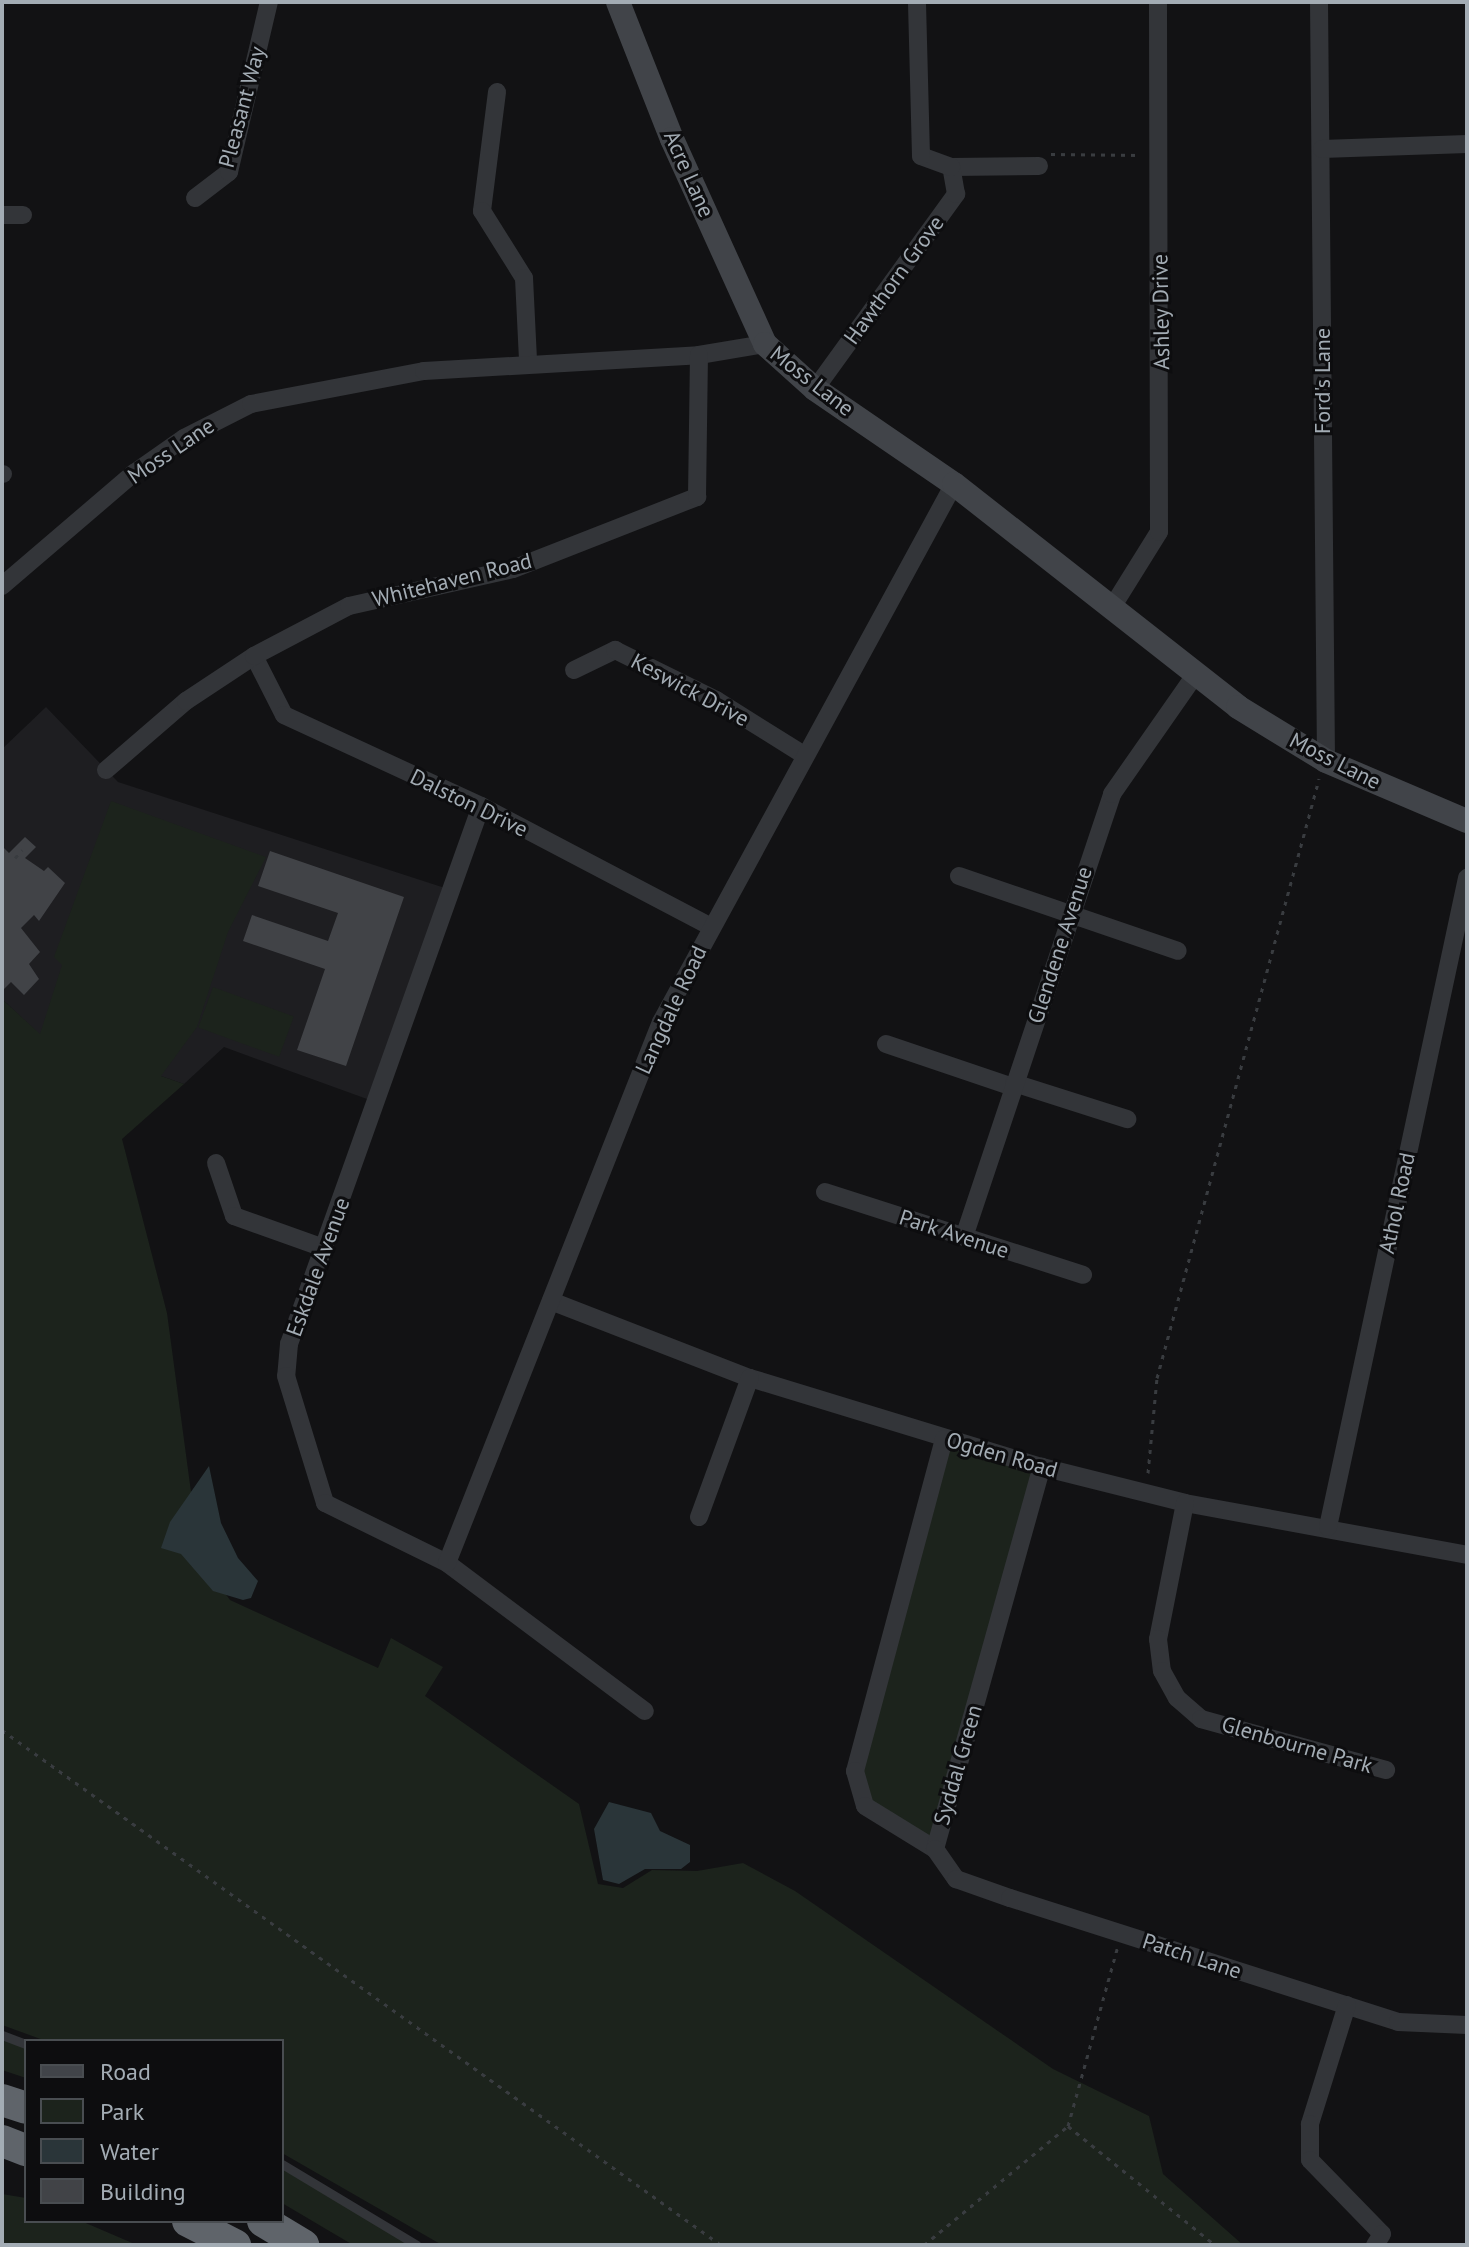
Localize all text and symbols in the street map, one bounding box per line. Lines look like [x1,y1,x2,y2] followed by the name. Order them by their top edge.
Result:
[213,43,271,171] street label: Pleasant Way
[658,127,720,221] street label: Acre Lane
[838,211,950,349] street label: Hawthorn Grove
[1147,253,1175,371] street label: Ashley Drive
[1310,328,1336,434] street label: Ford's Lane
[765,340,859,422] street label: Moss Lane
[123,412,219,490] street label: Moss Lane
[369,547,535,613] street label: Whitehaven Road
[626,648,754,732] street label: Keswick Drive
[1285,727,1385,795] street label: Moss Lane
[406,763,532,843] street label: Dalston Drive
[1022,863,1098,1027] street label: Glendene Avenue
[630,942,712,1078] street label: Langdale Road
[1373,1150,1421,1256] street label: Athol Road
[281,1194,355,1340] street label: Eskdale Avenue
[895,1204,1013,1264] street label: Park Avenue
[943,1427,1061,1483] street label: Ogden Road
[928,1702,988,1828] street label: Syddal Green
[1219,1711,1375,1779] street label: Glenbourne Park
[1139,1928,1245,1984] street label: Patch Lane
[24,2039,284,2223] legend
[100,2056,151,2087] text: Road
[100,2096,144,2127] text: Park
[100,2136,159,2167] text: Water
[100,2176,186,2207] text: Building

